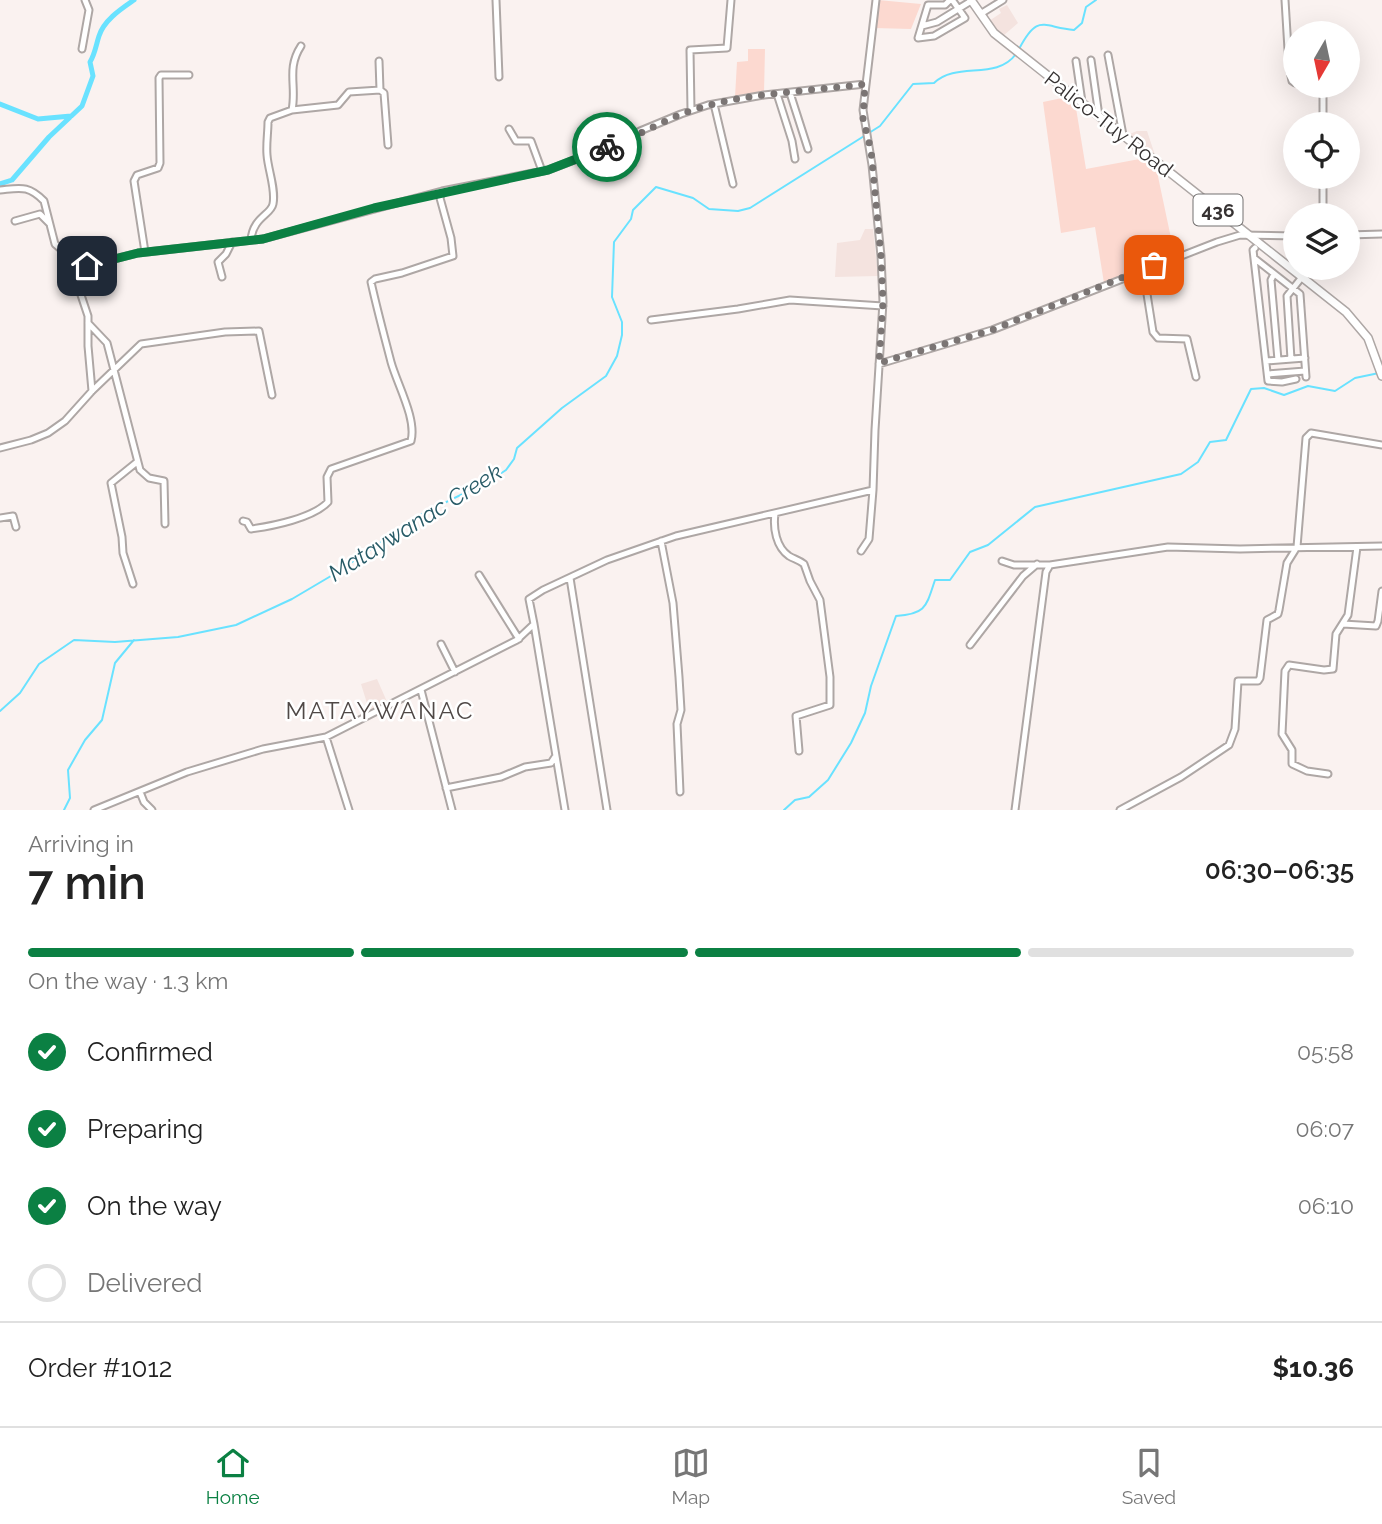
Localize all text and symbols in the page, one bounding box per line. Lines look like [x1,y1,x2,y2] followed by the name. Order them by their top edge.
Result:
[1283,21,1360,98] north arrow
[1283,21,1360,280] map controls
[1040,66,1178,182] street label: Palico-Tuy Road
[572,112,642,182] courier
[1283,112,1360,189] button: locate
[588,128,626,166] icon: bike
[1194,194,1242,226] road number: 436
[1283,203,1360,280] button: layers
[1124,235,1184,295] pin
[57,236,117,296] pin
[1135,246,1173,284] icon: bag
[68,247,106,285] icon: home
[323,458,507,586] water label: Mataywanac Creek
[285,696,475,725] district label: MATAYWANAC
[28,830,134,857] text: Arriving in
[1205,855,1354,885] text: 06:30–06:35
[28,856,146,910] text: 7 min
[28,967,228,994] text: On the way · 1.3 km
[28,1033,66,1071] icon: check
[87,1037,213,1067] text: Confirmed
[1297,1038,1354,1065] text: 05:58
[28,1110,66,1148] icon: check
[87,1114,203,1144] text: Preparing
[1296,1115,1354,1142] text: 06:07
[28,1187,66,1225] icon: check
[87,1191,222,1221] text: On the way
[1298,1192,1354,1219] text: 06:10
[87,1268,202,1298] text: Delivered
[28,1353,172,1383] text: Order #1012
[1273,1353,1354,1383] text: $10.36
[206,1444,260,1508] tab: Home
[671,1444,710,1508] tab: Map
[1122,1444,1176,1508] tab: Saved

